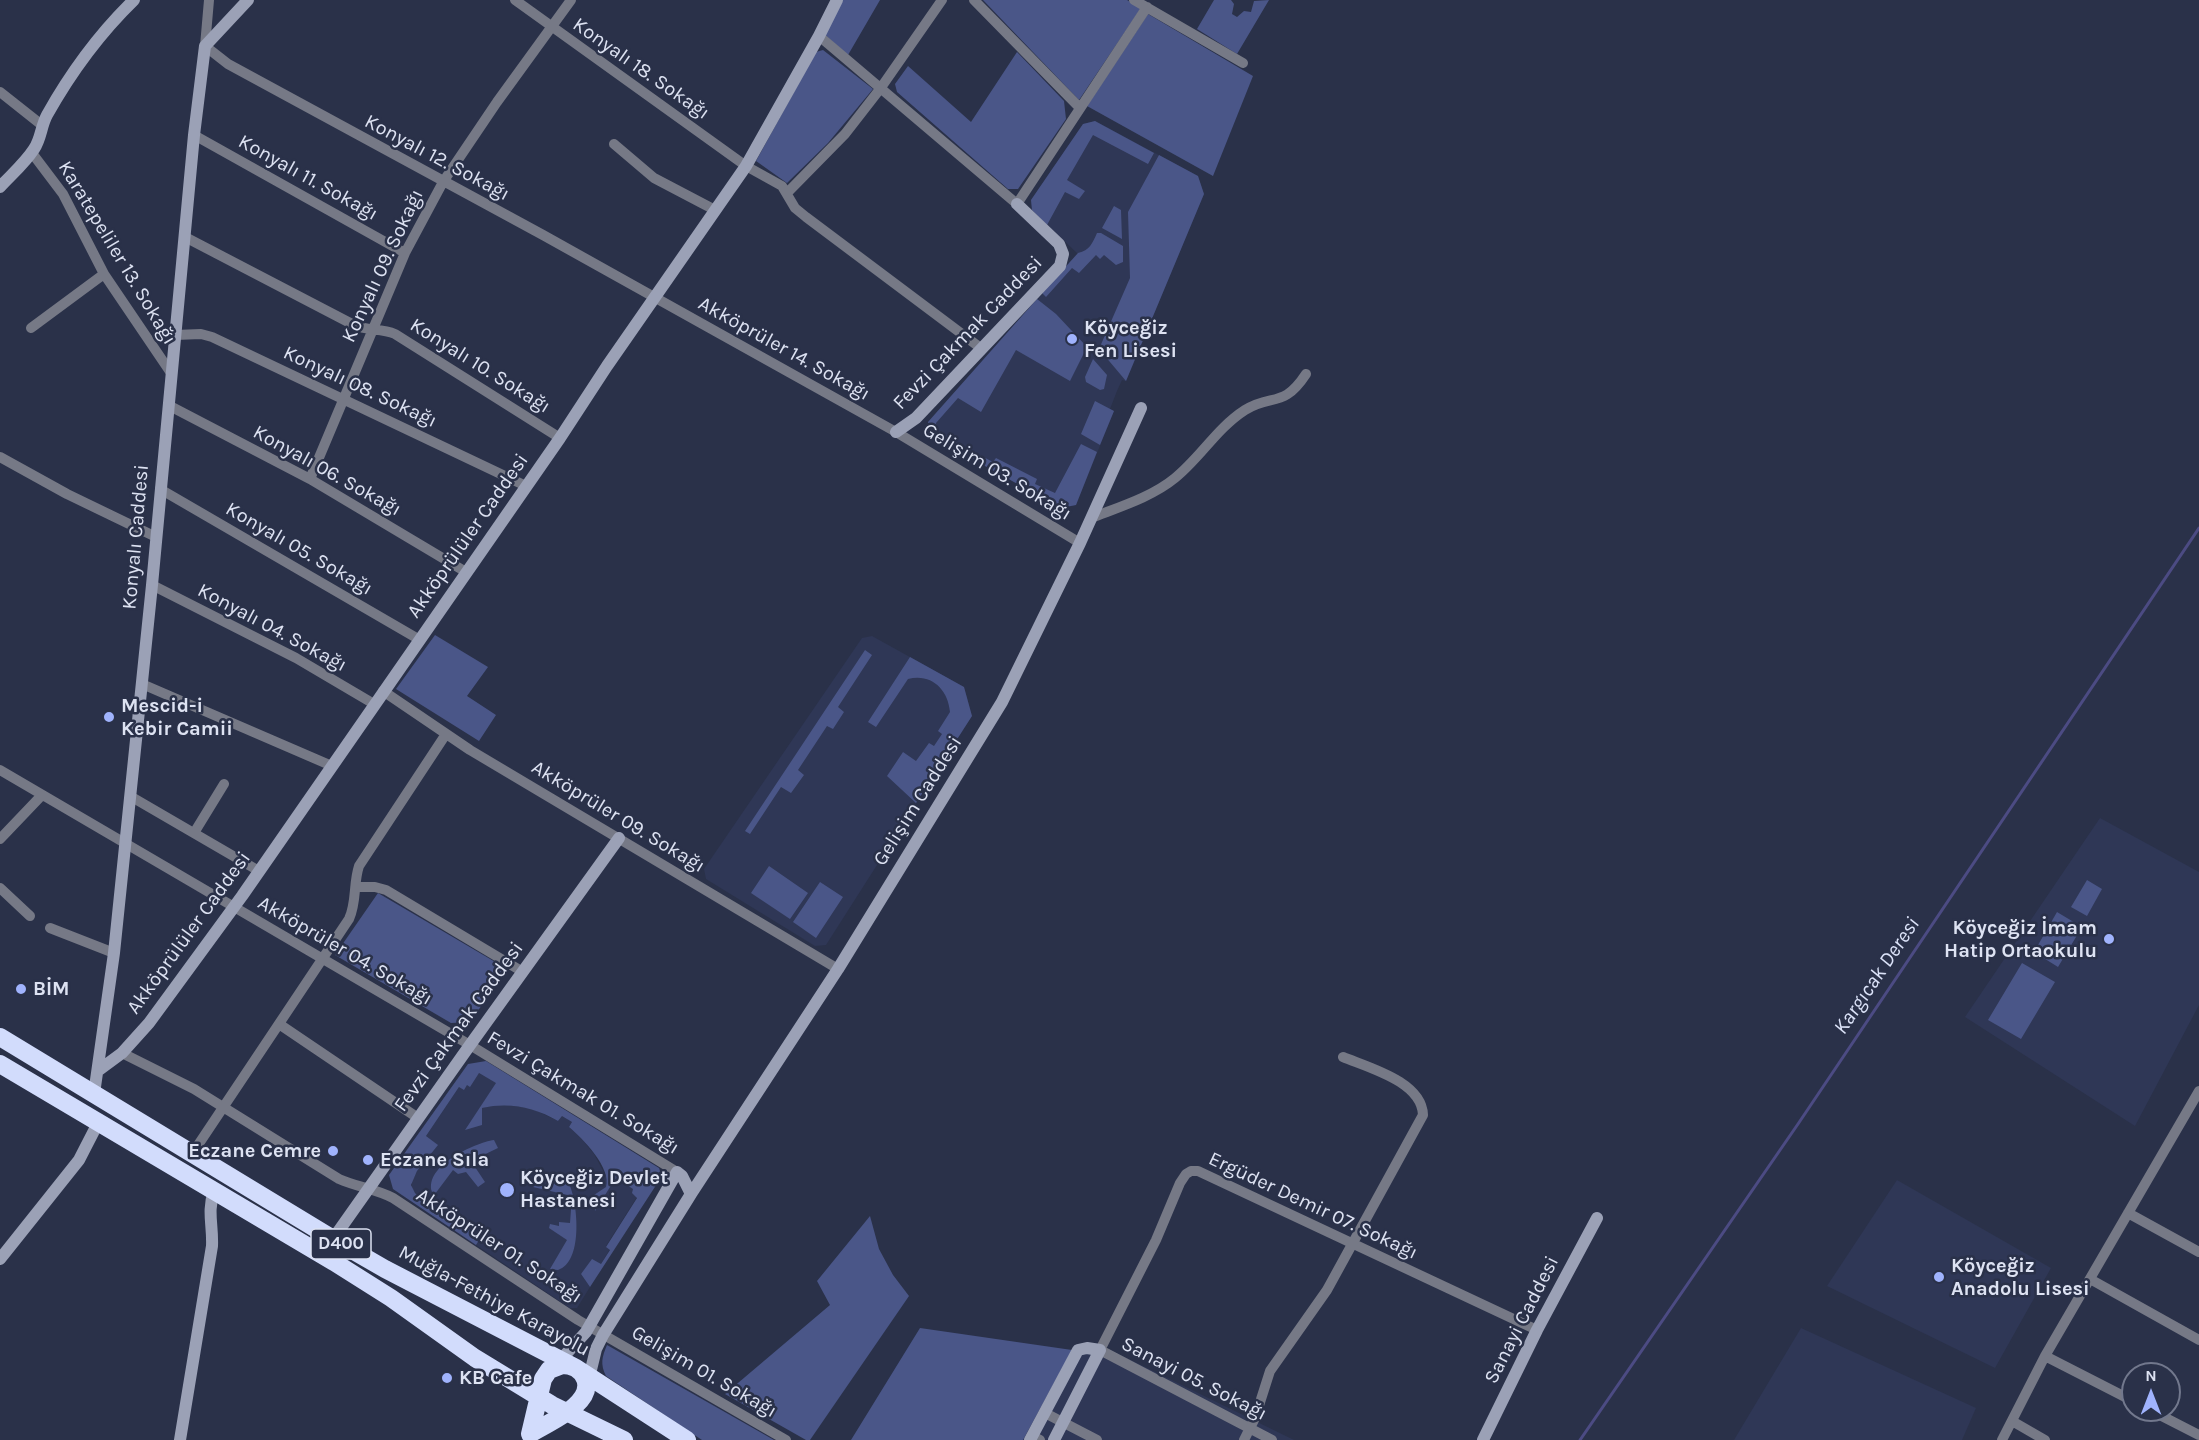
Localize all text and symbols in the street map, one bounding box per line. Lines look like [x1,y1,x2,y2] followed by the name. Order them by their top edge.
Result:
[568,13,714,125] street label: Konyalı 18. Sokağı
[360,110,514,206] street label: Konyalı 12. Sokağı
[234,130,382,226] street label: Konyalı 11. Sokağı
[53,157,181,349] street label: Karatepeliler 13. Sokağı
[337,186,429,346] street label: Konyalı 09. Sokağı
[888,251,1048,415] street label: Fevzi Çakmak Caddesi
[694,292,874,406] street label: Akköprüler 14. Sokağı
[405,313,555,419] street label: Konyalı 10. Sokağı
[1084,316,1177,363] place label: Köyceğiz Fen Lisesi
[1065,332,1079,346] marker: Köyceğiz Fen Lisesi
[279,341,441,433] street label: Konyalı 08. Sokağı
[918,418,1076,526] street label: Gelişim 03. Sokağı
[249,420,405,522] street label: Konyalı 06. Sokağı
[402,449,534,623] street label: Akköprülüler Caddesi
[118,463,154,611] street label: Konyalı Caddesi
[221,497,377,601] street label: Konyalı 05. Sokağı
[193,579,351,677] street label: Konyalı 04. Sokağı
[121,694,233,741] place label: Mescid-i Kebir Camii
[102,710,116,724] marker: Mescid-i Kebir Camii
[869,732,967,870] street label: Gelişim Caddesi
[527,756,709,878] street label: Akköprüler 09. Sokağı
[122,847,256,1019] street label: Akköprülüler Caddesi
[253,891,437,1011] street label: Akköprüler 04. Sokağı
[1829,913,1925,1039] water label: Kargıcak Deresi
[1944,916,2097,963] place label: Köyceğiz İmam Hatip Ortaokulu
[2102,932,2116,946] marker: Köyceğiz İmam Hatip Ortaokulu
[389,937,529,1117] street label: Fevzi Çakmak Caddesi
[33,977,70,1001] place label: BİM
[14,982,28,996] marker: BİM
[483,1026,683,1160] street label: Fevzi Çakmak 01. Sokağı
[188,1139,321,1163] place label: Eczane Cemre
[326,1144,340,1158] marker: Eczane Cemre
[1205,1147,1421,1265] street label: Ergüder Demir 07. Sokağı
[380,1148,489,1172] place label: Eczane Sıla
[361,1153,375,1167] marker: Eczane Sıla
[520,1166,668,1213] place label: Köyceğiz Devlet Hastanesi
[498,1181,516,1199] marker: Köyceğiz Devlet Hastanesi
[411,1183,587,1309] street label: Akköprüler 01. Sokağı
[311,1229,371,1259] road number: D400
[394,1240,594,1362] street label: Muğla-Fethiye Karayolu
[1480,1252,1564,1388] street label: Sanayi Caddesi
[1951,1254,2090,1301] place label: Köyceğiz Anadolu Lisesi
[1932,1270,1946,1284] marker: Köyceğiz Anadolu Lisesi
[627,1321,781,1423] street label: Gelişim 01. Sokağı
[1117,1332,1271,1426] street label: Sanayi 05. Sokağı
[2121,1362,2181,1422] north arrow
[459,1366,532,1390] place label: KB Cafe
[2145,1366,2157,1385] text: N
[440,1371,454,1385] marker: KB Cafe

